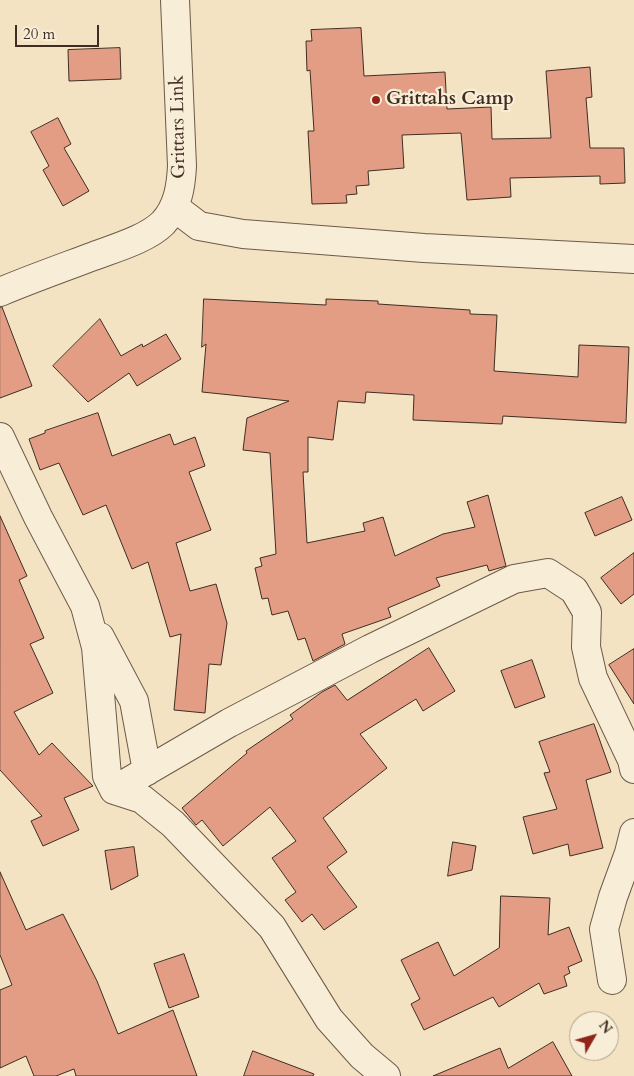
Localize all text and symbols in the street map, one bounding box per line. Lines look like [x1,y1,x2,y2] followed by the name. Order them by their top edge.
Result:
[18,15,101,47] scale bar
[23,24,55,44] text: 20 m
[167,75,191,179] street label: Grittars Link
[386,89,514,111] place label: Grittahs Camp
[370,94,382,106] marker: Grittahs Camp
[569,1011,619,1061] north arrow
[594,1016,617,1038] text: N

